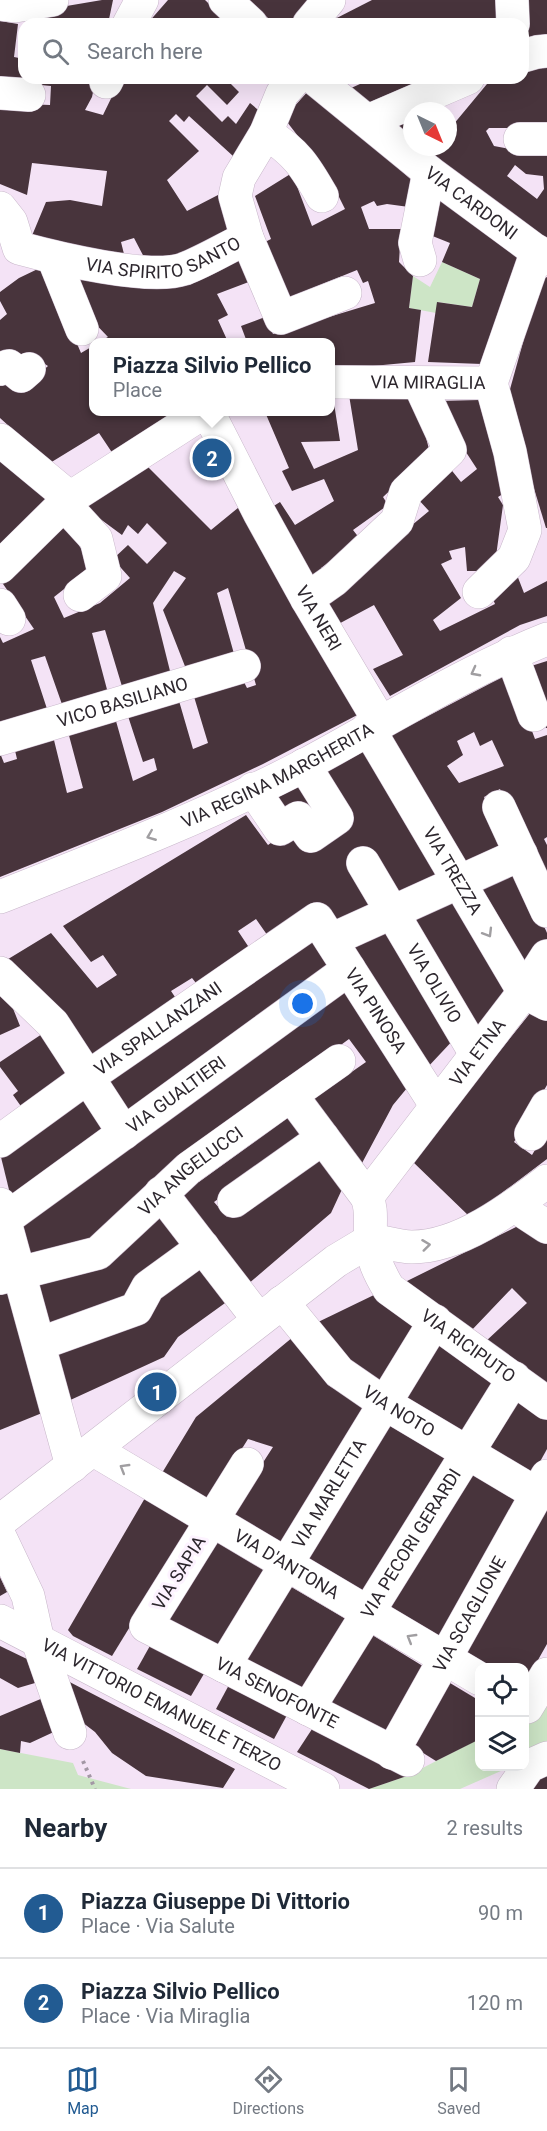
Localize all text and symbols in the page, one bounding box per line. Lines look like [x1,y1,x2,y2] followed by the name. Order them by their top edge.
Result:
[18,18,529,84] search box
[39,35,72,68] icon: search
[87,39,203,64] text: Search here
[403,102,457,156] north arrow
[421,162,522,244] street label: VIA CARDONI
[84,232,244,282] street label: VIA SPIRITO SANTO
[89,338,335,416] popup
[113,353,311,378] text: Piazza Silvio Pellico
[370,371,486,393] street label: VIA MIRAGLIA
[113,378,162,402] text: Place
[192,436,232,480] pin: 2
[292,582,346,654] street label: VIA NERI
[471,665,481,676] one-way arrow
[55,672,190,731] street label: VICO BASILIANO
[178,718,377,832] street label: VIA REGINA MARGHERITA
[419,823,487,918] street label: VIA TREZZA
[147,829,158,841] one-way arrow
[481,927,493,937] one-way arrow
[403,940,466,1027] street label: VIA OLIVIO
[341,964,411,1057] street label: VIA PINOSA
[90,977,225,1079] street label: VIA SPALLANZANI
[288,989,317,1018] your location
[445,1014,510,1090] street label: VIA ETNA
[122,1051,230,1137] street label: VIA GUALTIERI
[134,1122,247,1220] street label: VIA ANGELUCCI
[421,1239,430,1252] one-way arrow
[417,1305,520,1387] street label: VIA RICIPUTO
[138,1370,176,1414] pin: 1
[359,1381,439,1441] street label: VIA NOTO
[288,1435,370,1552] street label: VIA MARLETTA
[120,1463,130,1475] one-way arrow
[356,1465,465,1622] street label: VIA PECORI GERARDI
[231,1525,343,1603] street label: VIA D'ANTONA
[148,1532,210,1614] street label: VIA SAPIA
[429,1553,510,1675] street label: VIA SCAGLIONE
[38,1634,285,1776] street label: VIA VITTORIO EMANUELE TERZO
[407,1634,417,1646] one-way arrow
[212,1652,342,1733] street label: VIA SENOFONTE
[475,1663,529,1771] map controls
[475,1663,529,1717] button: locate
[475,1717,529,1771] button: layers
[24,1813,107,1843] text: Nearby
[447,1816,523,1840] text: 2 results
[81,1889,350,1914] text: Piazza Giuseppe Di Vittorio
[38,1901,49,1925] text: 1
[478,1901,523,1925] text: 90 m
[81,1914,235,1938] text: Place · Via Salute
[81,1979,280,2004] text: Piazza Silvio Pellico
[38,1991,49,2015] text: 2
[467,1991,523,2015] text: 120 m
[81,2004,250,2028] text: Place · Via Miraglia
[66,2063,99,2118] tab: Map
[232,2063,304,2118] tab: Directions
[437,2063,481,2118] tab: Saved

